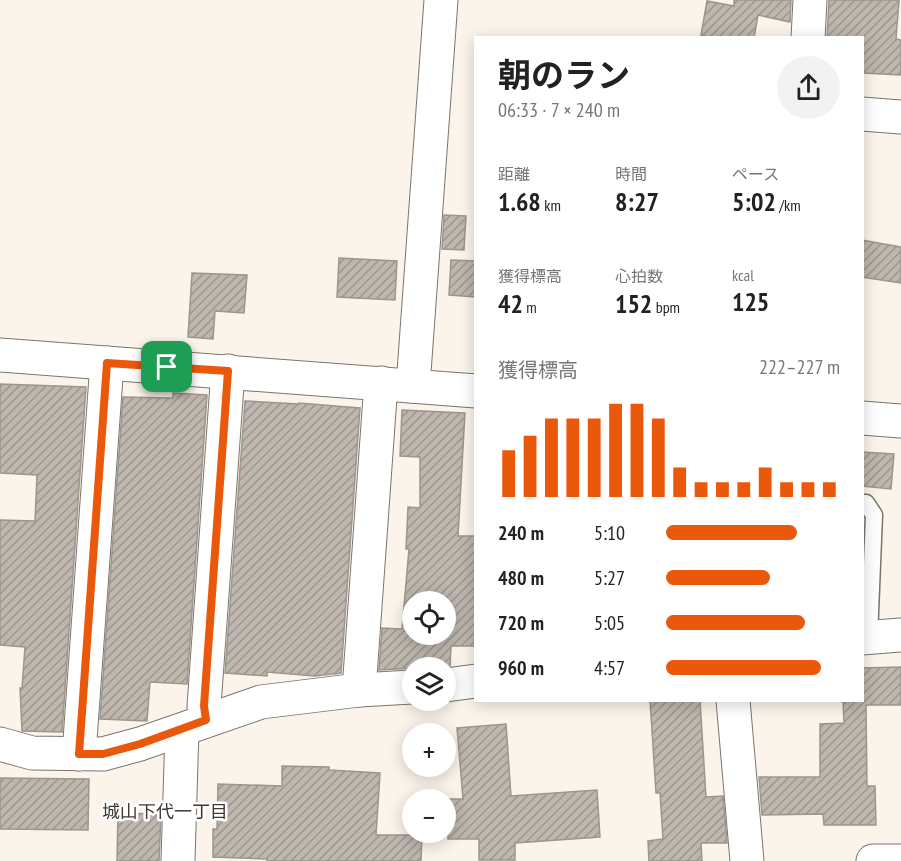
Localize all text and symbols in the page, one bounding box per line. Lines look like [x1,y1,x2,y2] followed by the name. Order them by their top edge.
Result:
[498,53,630,96] text: 朝のラン
[777,56,840,119] button: share
[498,97,620,123] text: 06:33 · 7 × 240 m
[498,164,530,184] text: 距離
[615,164,647,184] text: 時間
[732,164,779,184] text: ペース
[498,185,541,218] text: 1.68
[615,185,659,218] text: 8:27
[732,185,776,218] text: 5:02
[541,195,561,215] text: km
[776,195,801,215] text: /km
[732,265,754,285] text: kcal
[498,266,562,286] text: 獲得標高
[615,266,663,286] text: 心拍数
[732,285,769,318] text: 125
[498,287,523,320] text: 42
[615,287,652,320] text: 152
[523,297,537,317] text: m
[652,297,680,317] text: bpm
[141,341,192,392] pin
[150,350,183,383] icon: arrive
[759,354,840,380] text: 222–227 m
[498,357,578,383] text: 獲得標高
[498,520,544,546] text: 240 m
[594,520,625,546] text: 5:10
[498,565,544,591] text: 480 m
[594,565,625,591] text: 5:27
[402,591,456,843] map controls
[402,591,456,645] button: locate
[498,610,544,636] text: 720 m
[594,610,625,636] text: 5:05
[498,655,544,681] text: 960 m
[594,655,625,681] text: 4:57
[402,657,456,711] button: layers
[402,723,456,777] button: +
[402,789,456,843] button: −
[102,800,228,823] district label: 城山下代一丁目

